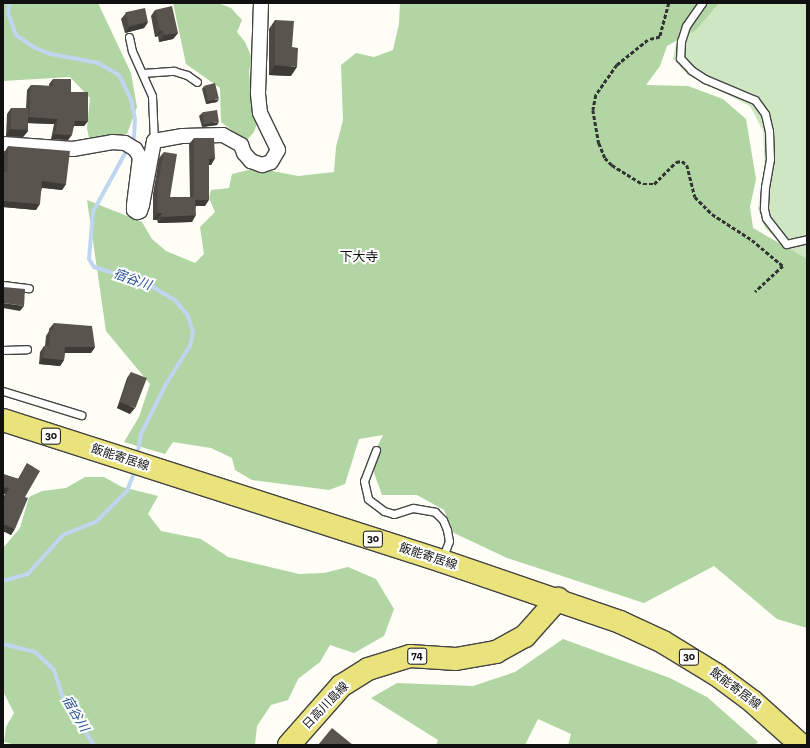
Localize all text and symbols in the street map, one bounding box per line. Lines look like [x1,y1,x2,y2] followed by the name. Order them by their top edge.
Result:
[340,249,378,265] district label: 下大寺
[111,266,153,294] water label: 宿谷川
[40,427,62,445] road number: 30
[89,442,151,474] street label: 飯能寄居線
[362,530,384,548] road number: 30
[397,541,459,573] street label: 飯能寄居線
[407,647,427,665] road number: 74
[678,648,700,666] road number: 30
[707,665,763,713] street label: 飯能寄居線
[300,679,352,733] street label: 日高川島線
[58,693,92,735] water label: 宿谷川

